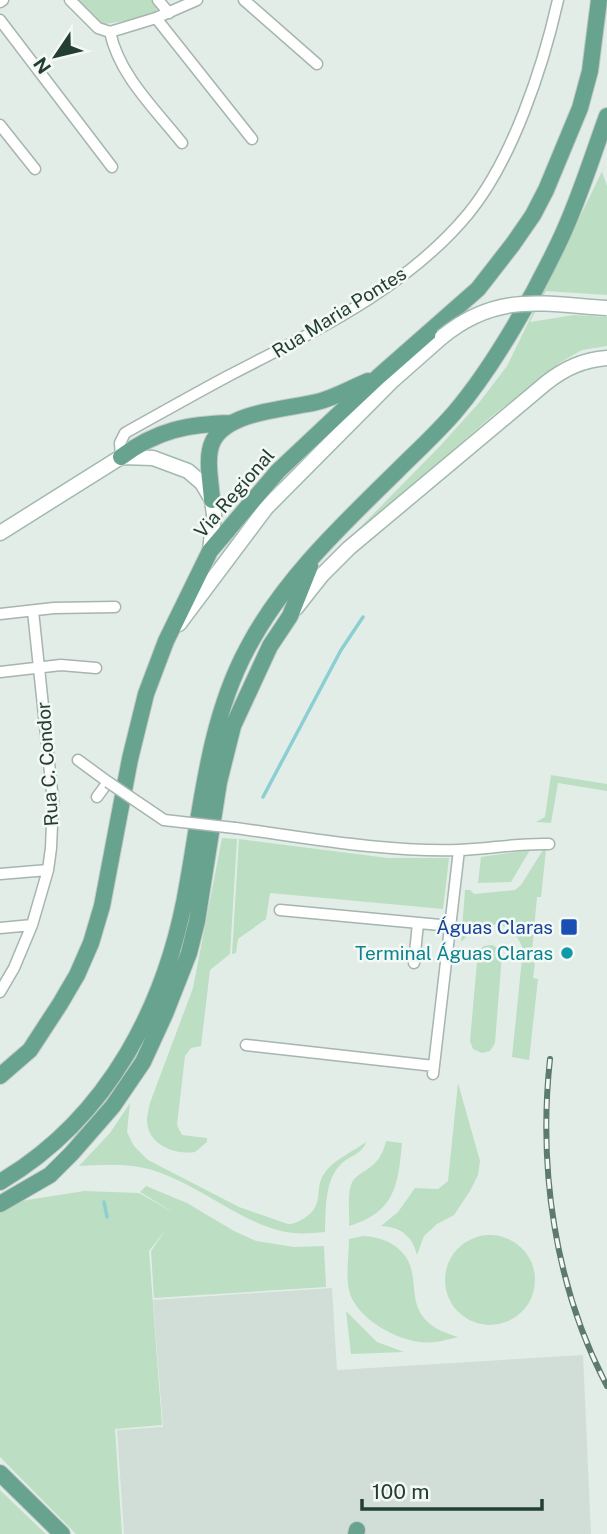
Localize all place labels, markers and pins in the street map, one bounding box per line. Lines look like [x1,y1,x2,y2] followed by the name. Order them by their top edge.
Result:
[436,916,553,938] place label: Águas Claras
[559,917,579,937] marker: Águas Claras
[355,942,553,964] place label: Terminal Águas Claras
[559,945,575,961] marker: Terminal Águas Claras

